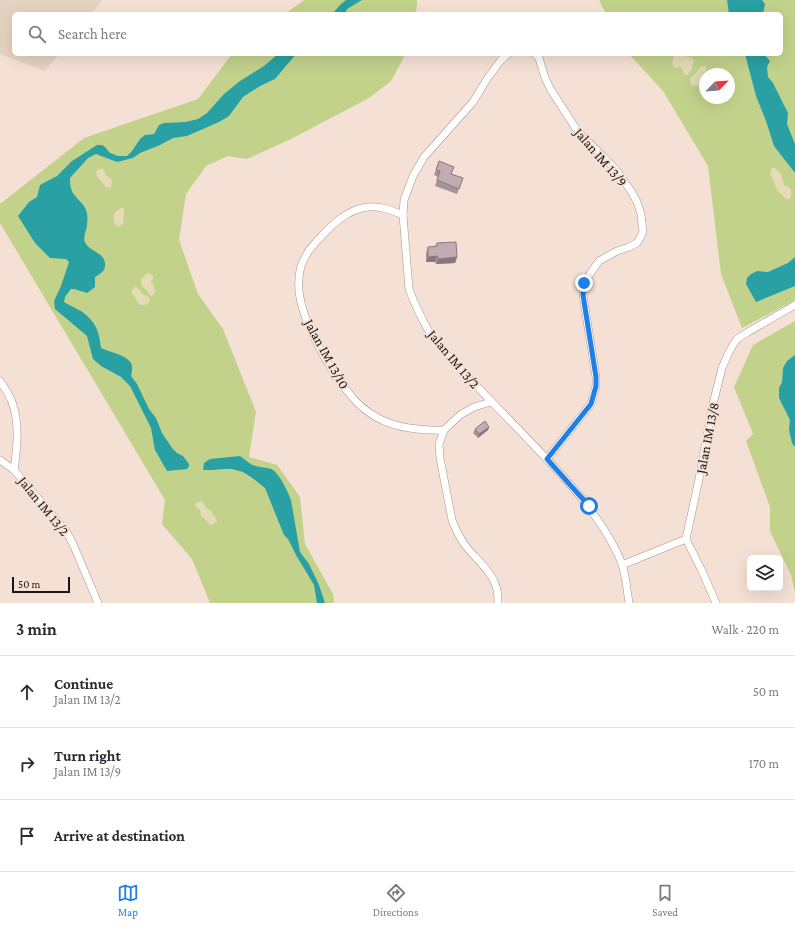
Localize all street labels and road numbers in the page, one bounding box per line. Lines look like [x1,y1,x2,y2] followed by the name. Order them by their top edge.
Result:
[570,123,631,189] street label: Jalan IM 13/9
[300,315,353,392] street label: Jalan IM 13/10
[424,325,483,392] street label: Jalan IM 13/2
[692,401,722,477] street label: Jalan IM 13/8
[14,472,73,539] street label: Jalan IM 13/2

